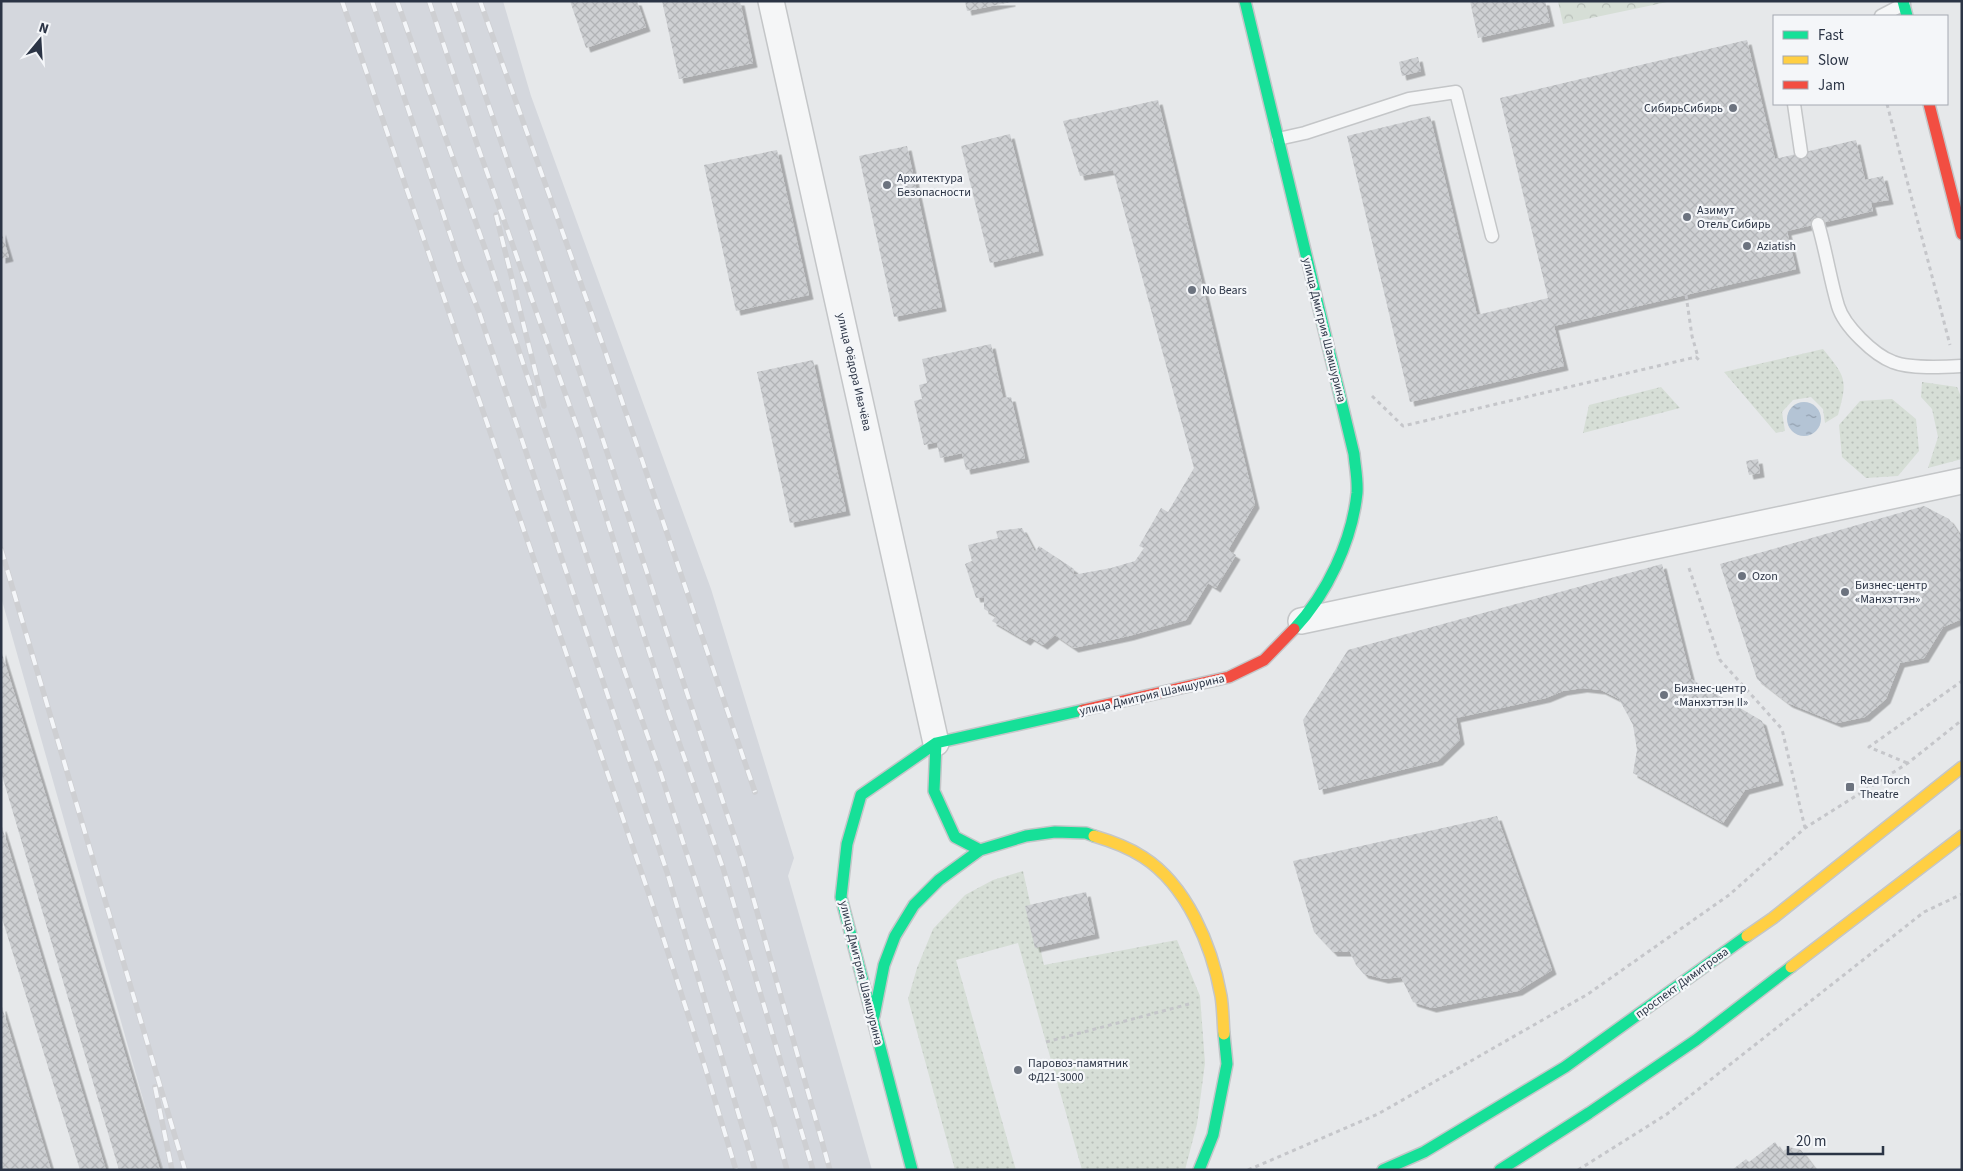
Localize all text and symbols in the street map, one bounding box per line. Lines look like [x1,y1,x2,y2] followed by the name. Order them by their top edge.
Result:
[15,15,65,65] north arrow
[1773,15,1948,105] legend
[36,18,51,40] text: N
[1818,25,1844,46] text: Fast
[1818,50,1849,71] text: Slow
[1818,75,1845,96] text: Jam
[1644,100,1723,117] place label: СибирьСибирь
[1727,102,1739,114] marker: СибирьСибирь
[897,170,971,201] place label: Архитектура Безопасности
[881,179,893,191] marker: Архитектура Безопасности
[1697,202,1771,233] place label: Азимут Отель Сибирь
[1681,211,1693,223] marker: Азимут Отель Сибирь
[1757,238,1796,255] place label: Aziatish
[1741,240,1753,252] marker: Aziatish
[1298,256,1350,404] street label: улица Дмитрия Шамшурина
[1202,282,1247,299] place label: No Bears
[1186,284,1198,296] marker: No Bears
[832,311,876,433] street label: улица Фёдора Ивачёва
[1752,568,1778,585] place label: Ozon
[1736,570,1748,582] marker: Ozon
[1855,577,1928,608] place label: Бизнес-центр «Манхэттэн»
[1839,586,1851,598] marker: Бизнес-центр «Манхэттэн»
[1078,670,1226,720] street label: улица Дмитрия Шамшурина
[1674,680,1748,711] place label: Бизнес-центр «Манхэттэн II»
[1658,689,1670,701] marker: Бизнес-центр «Манхэттэн II»
[1860,772,1910,803] place label: Red Torch Theatre
[1844,781,1856,793] marker: Red Torch Theatre
[835,899,887,1047] street label: улица Дмитрия Шамшурина
[1632,943,1732,1023] street label: проспект Димитрова
[1028,1055,1128,1086] place label: Паровоз-памятник ФД21-3000
[1012,1064,1024,1076] marker: Паровоз-памятник ФД21-3000
[1788,1124,1883,1156] scale bar
[1796,1131,1826,1152] text: 20 m

